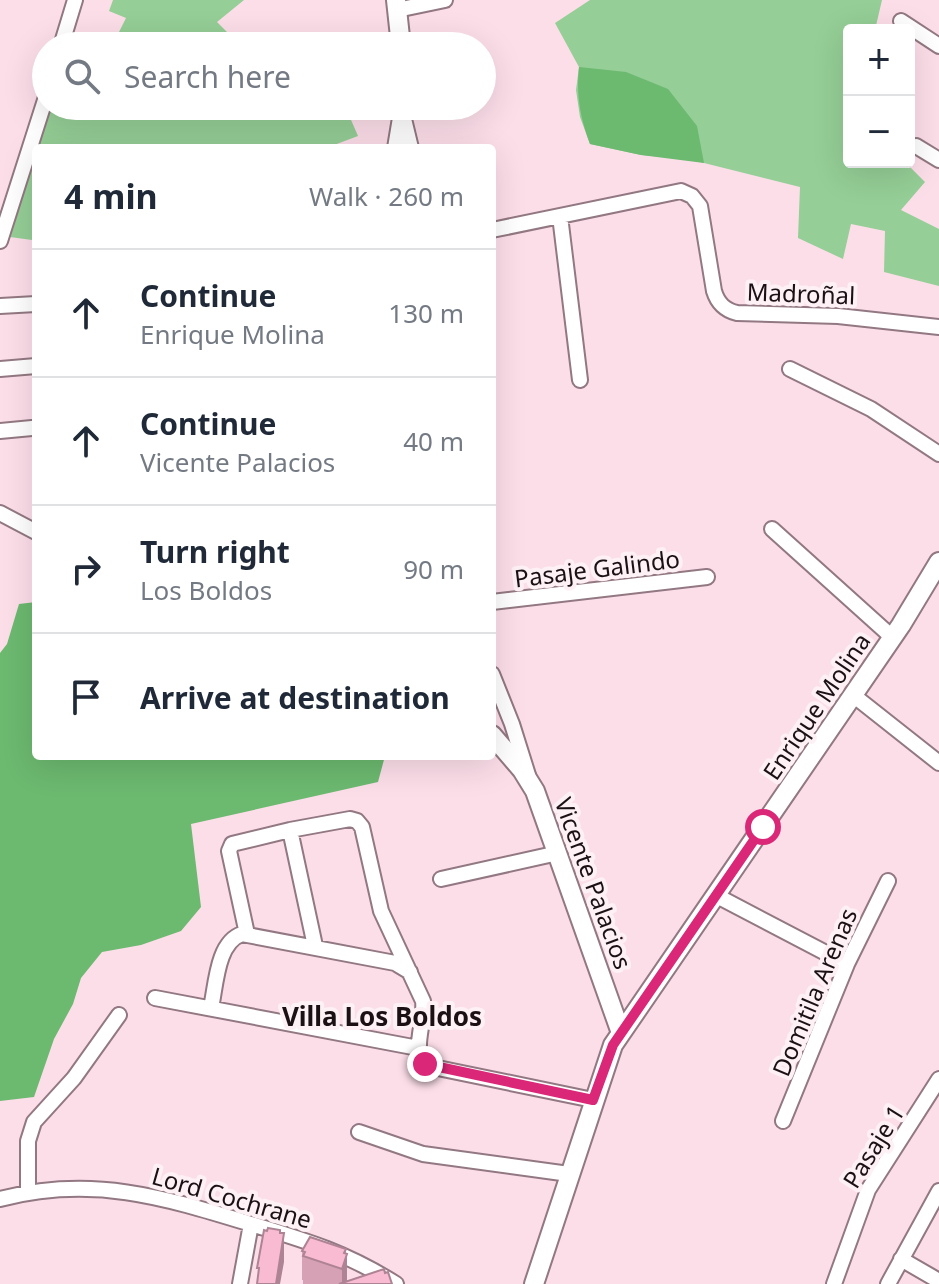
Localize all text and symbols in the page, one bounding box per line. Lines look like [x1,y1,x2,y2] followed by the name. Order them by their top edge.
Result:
[843,24,915,168] map controls
[843,24,915,96] button: +
[32,32,496,120] search box
[60,54,104,98] icon: search
[124,56,291,97] text: Search here
[843,96,915,168] button: −
[64,173,158,219] text: 4 min
[309,178,464,214] text: Walk · 260 m
[140,275,276,316] text: Continue
[746,275,856,311] street label: Madroñal
[64,291,108,335] icon: ahead
[388,295,464,331] text: 130 m
[140,316,325,352] text: Enrique Molina
[140,403,276,444] text: Continue
[64,419,108,463] icon: ahead
[403,423,464,459] text: 40 m
[140,444,335,480] text: Vicente Palacios
[140,531,290,572] text: Turn right
[512,541,682,595] street label: Pasaje Galindo
[64,547,108,591] icon: right
[403,551,464,587] text: 90 m
[140,572,272,608] text: Los Boldos
[755,626,877,786] street label: Enrique Molina
[64,675,108,719] icon: arrive
[140,677,450,718] text: Arrive at destination
[548,793,640,973] street label: Vicente Palacios
[745,809,781,845] route start
[764,903,864,1081] street label: Domitila Arenas
[282,998,482,1034] district label: Villa Los Boldos
[407,1046,443,1082] route end
[834,1098,912,1194] street label: Pasaje 1
[148,1158,316,1236] street label: Lord Cochrane

